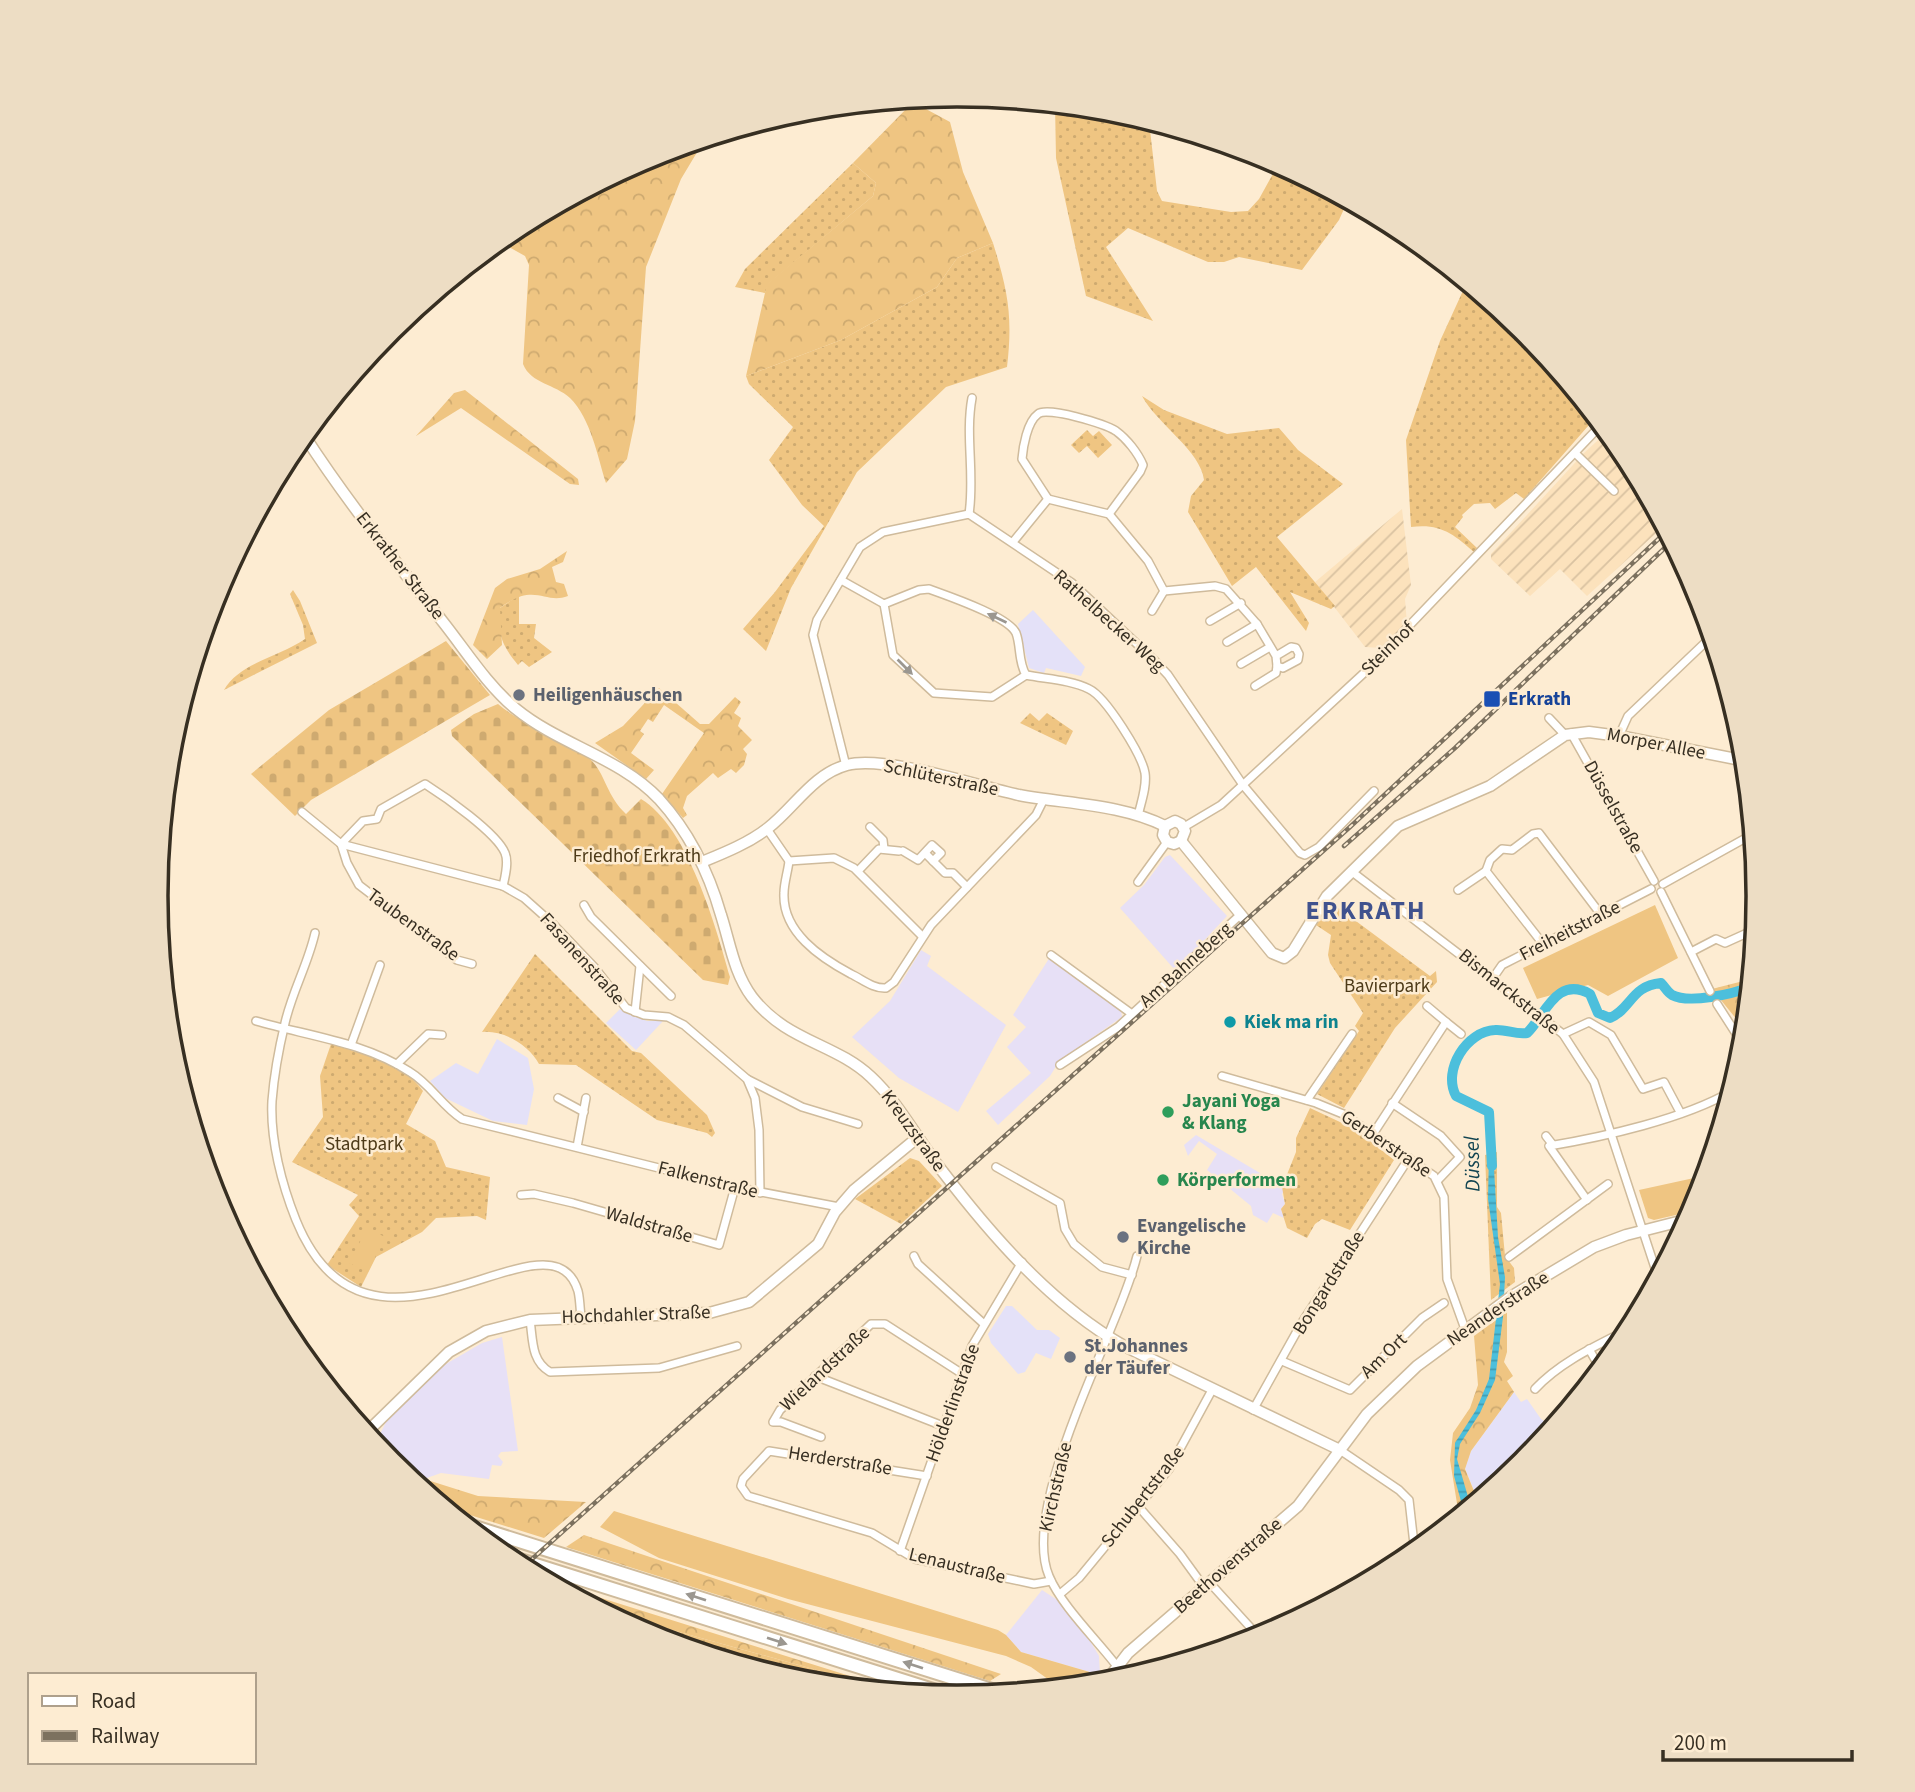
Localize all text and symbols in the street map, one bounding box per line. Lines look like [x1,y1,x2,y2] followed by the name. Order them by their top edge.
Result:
[349,506,451,626] street label: Erkrather Straße
[1047,563,1171,679] street label: Rathelbecker Weg
[987,612,1007,624] one-way arrow
[1355,615,1422,682] street label: Steinhof
[896,658,912,675] one-way arrow
[533,682,683,709] place label: Heiligenhäuschen
[1508,686,1571,713] place label: Erkrath
[511,687,527,703] marker: Heiligenhäuschen
[1482,689,1502,709] marker: Erkrath
[1604,721,1708,767] street label: Morper Allee
[881,753,1001,803] street label: Schlüterstraße
[1576,756,1650,858] street label: Düsselstraße
[573,843,701,870] park label: Friedhof Erkrath
[361,882,465,968] street label: Taubenstraße
[1306,892,1426,929] district label: ERKRATH
[1515,894,1625,968] street label: Freiheitstraße
[533,907,631,1011] street label: Fasanenstraße
[1134,916,1239,1014] street label: Am Bahneberg
[1452,943,1566,1041] street label: Bismarckstraße
[1344,973,1431,1000] park label: Bavierpark
[1244,1009,1339,1036] place label: Kiek ma rin
[1222,1014,1238,1030] marker: Kiek ma rin
[874,1084,952,1178] street label: Kreuzstraße
[1182,1088,1280,1137] place label: Jayani Yoga & Klang
[1160,1104,1176,1120] marker: Jayani Yoga & Klang
[1335,1104,1437,1184] street label: Gerberstraße
[325,1131,404,1158] park label: Stadtpark
[1457,1135,1487,1192] water label: Düssel
[655,1155,761,1205] street label: Falkenstraße
[1177,1167,1296,1194] place label: Körperformen
[1155,1172,1171,1188] marker: Körperformen
[602,1200,696,1250] street label: Waldstraße
[1137,1213,1246,1262] place label: Evangelische Kirche
[1286,1226,1372,1340] street label: Bongardstraße
[1115,1229,1131,1245] marker: Evangelische Kirche
[1442,1265,1554,1353] street label: Neanderstraße
[561,1299,711,1331] street label: Hochdahler Straße
[774,1320,876,1418] street label: Wielandstraße
[1355,1327,1414,1385] street label: Am Ort
[1084,1333,1188,1382] place label: St.Johannes der Täufer
[919,1340,987,1466] street label: Hölderlinstraße
[1062,1349,1078,1365] marker: St.Johannes der Täufer
[786,1439,894,1483] street label: Herderstraße
[1033,1440,1079,1534] street label: Kirchstraße
[1095,1440,1191,1554] street label: Schubertstraße
[1168,1511,1288,1621] street label: Beethovenstraße
[906,1541,1008,1591] street label: Lenaustraße
[685,1591,706,1601] one-way arrow
[766,1636,787,1647] one-way arrow
[902,1659,923,1670] one-way arrow
[28,1673,256,1764] legend
[91,1686,136,1716] text: Road
[1663,1718,1852,1762] scale bar
[91,1721,159,1751] text: Railway
[1674,1728,1727,1758] text: 200 m

